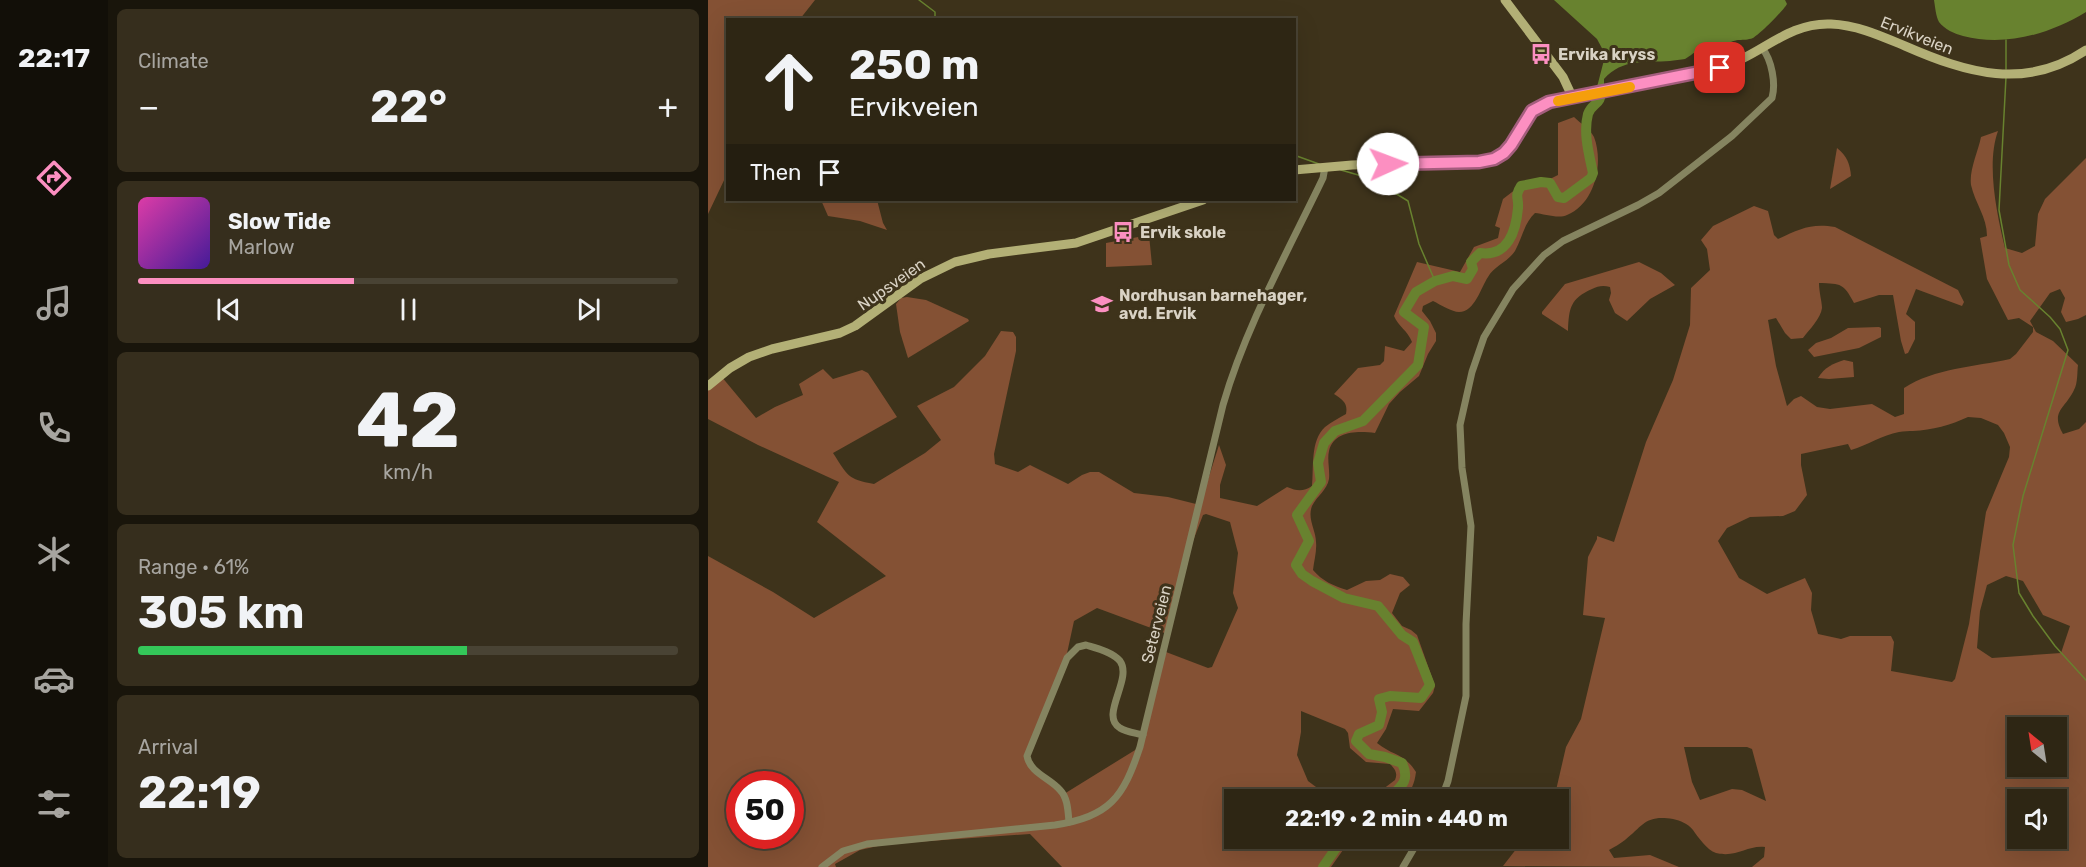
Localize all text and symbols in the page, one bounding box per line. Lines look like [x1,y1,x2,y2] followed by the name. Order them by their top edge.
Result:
[1878,12,1956,59] street label: Ervikveien
[849,40,979,90] text: 250 m
[18,42,90,74] text: 22:17
[750,42,828,120] icon: ahead
[1529,42,1553,66] bus stop icon: Ervika kryss
[1694,42,1745,93] pin
[1558,45,1655,64] place label: Ervika kryss
[138,49,209,73] text: Climate
[1703,51,1736,84] icon: arrive
[370,80,447,133] text: 22°
[138,87,159,126] text: −
[657,87,678,126] text: +
[849,91,979,123] text: Ervikveien
[1356,132,1420,196] position arrow
[813,156,846,189] icon: arrive
[33,157,75,199] icon: directions
[750,159,801,186] text: Then
[228,208,331,235] text: Slow Tide
[1111,220,1135,244] bus stop icon: Ervik skole
[1140,223,1226,242] place label: Ervik skole
[228,235,295,259] text: Marlow
[854,254,929,315] street label: Nupsveien
[33,282,75,324] icon: music
[1119,286,1307,323] place label: Nordhusan barnehager, avd. Ervik
[1090,292,1114,316] school or university icon: Nordhusan barnehager, avd. Ervik
[212,293,245,326] icon: previous
[392,293,425,326] icon: pause
[572,293,605,326] icon: next
[356,374,460,467] text: 42
[33,407,75,449] icon: phone
[383,460,433,484] text: km/h
[33,533,75,575] icon: climate
[138,555,249,579] text: Range · 61%
[1138,583,1175,665] street label: Seterveien
[138,586,304,639] text: 305 km
[33,658,75,700] icon: car
[2007,717,2067,777] north arrow
[2007,717,2067,849] map controls
[138,735,198,759] text: Arrival
[138,766,261,819] text: 22:19
[726,771,804,849] speed limit sign: 50
[33,783,75,825] icon: filters
[2007,789,2067,849] button: sound
[1285,805,1508,832] text: 22:19 · 2 min · 440 m

